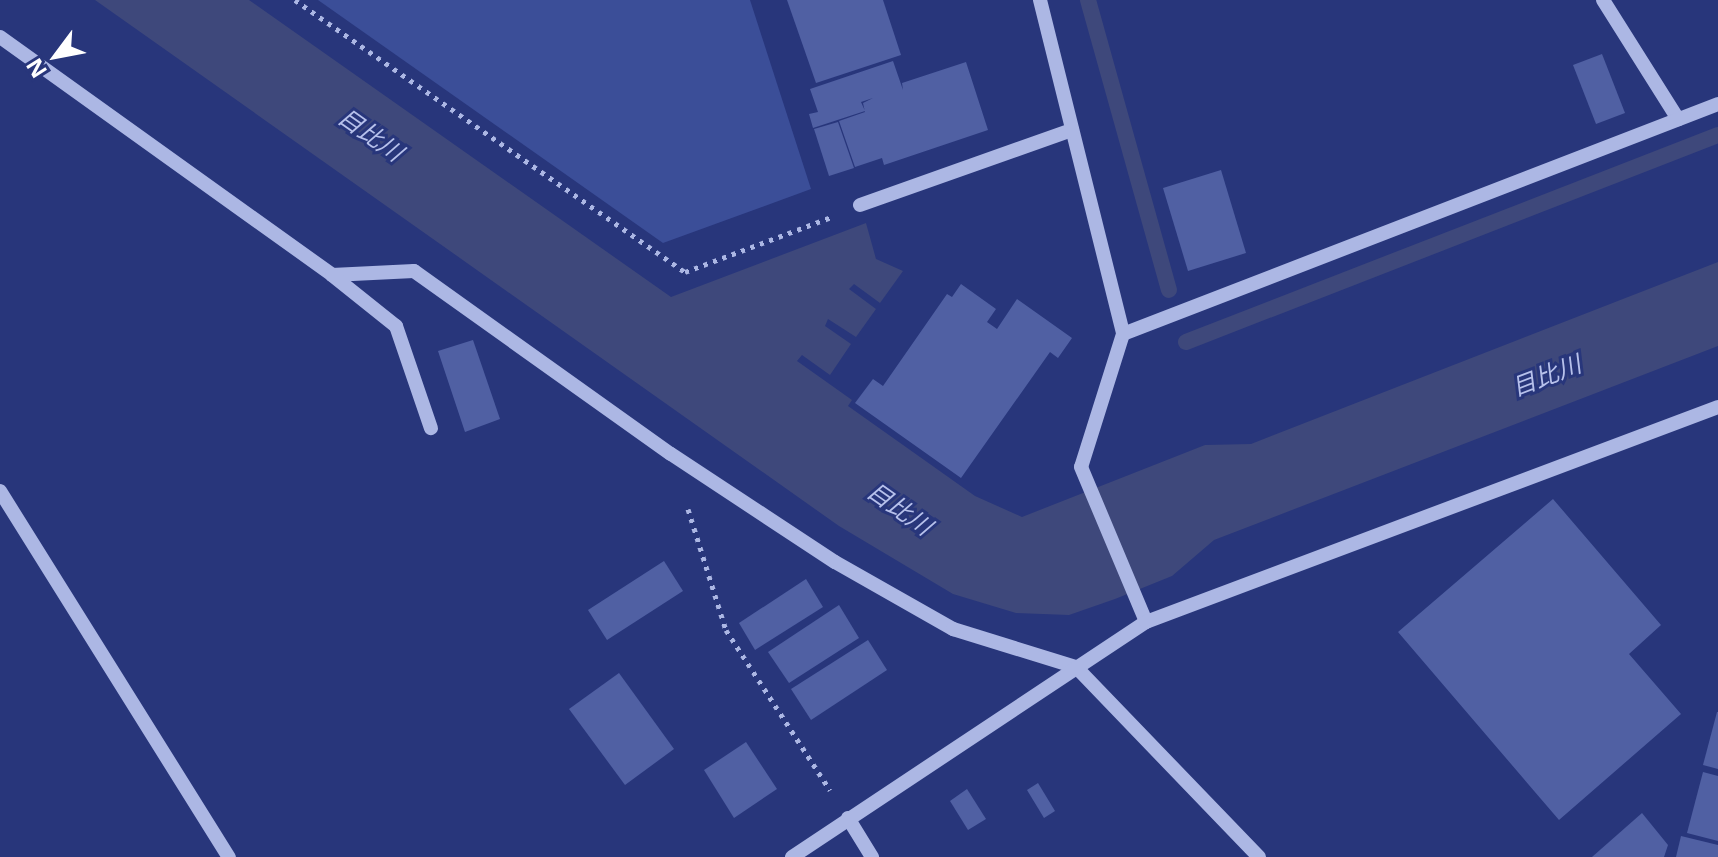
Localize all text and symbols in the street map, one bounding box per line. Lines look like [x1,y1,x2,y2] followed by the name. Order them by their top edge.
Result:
[16,16,96,96] north arrow
[18,53,53,84] text: N
[333,102,409,166] water label: 目比川
[1507,349,1585,401] water label: 目比川
[862,476,938,540] water label: 目比川

